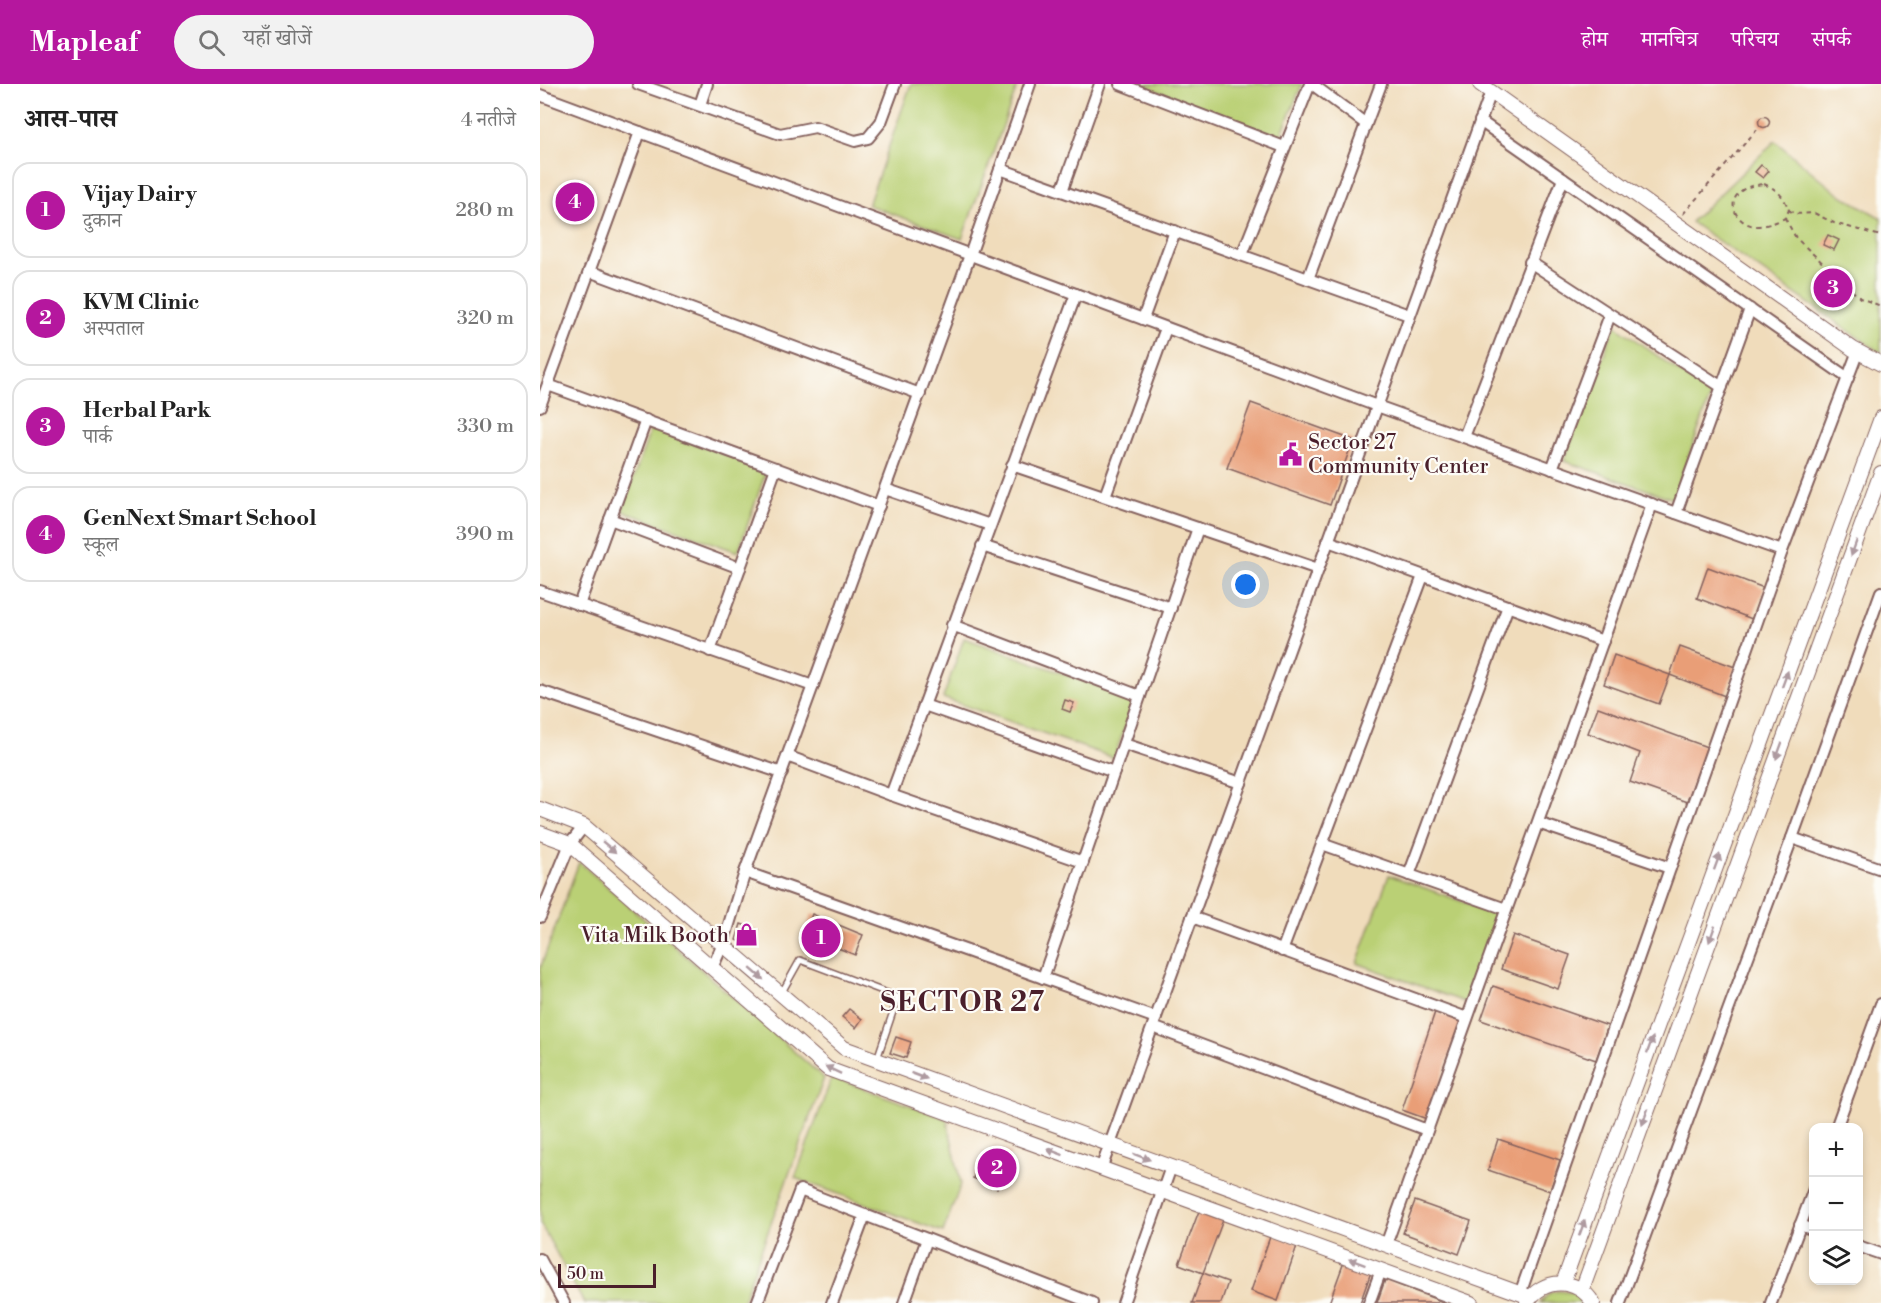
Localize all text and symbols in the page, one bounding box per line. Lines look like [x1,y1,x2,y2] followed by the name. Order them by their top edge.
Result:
[174,15,594,69] search box
[30,25,138,60] text: Mapleaf
[243,25,312,52] text: यहाँ खोजें
[195,26,228,59] icon: search
[1581,27,1608,53] text: होम
[1641,27,1698,53] text: मानचित्र
[1731,27,1779,53] text: परिचय
[1812,27,1851,53] text: संपर्क
[24,103,117,135] text: आस-पास
[461,108,516,133] text: 4 नतीजे
[555,180,594,224] pin: 4
[83,181,197,208] text: Vijay Dairy
[41,198,50,223] text: 1
[455,198,514,223] text: 280 m
[83,209,122,234] text: दुकान
[1814,266,1852,310] pin: 3
[83,289,200,316] text: KVM Clinic
[39,306,52,331] text: 2
[457,306,514,331] text: 320 m
[83,317,144,342] text: अस्पताल
[83,397,211,424] text: Herbal Park
[39,414,52,439] text: 3
[457,414,514,439] text: 330 m
[83,425,112,450] text: पार्क
[1308,430,1489,480] place label: Sector 27 Community Center
[1277,441,1303,467] public building icon: Sector 27 Community Center
[83,505,316,532] text: GenNext Smart School
[39,522,52,547] text: 4
[456,522,514,547] text: 390 m
[83,533,119,558] text: स्कूल
[1848,539,1858,557] one-way arrow
[1231,570,1260,599] your location
[1781,670,1790,688] one-way arrow
[1774,742,1784,760] one-way arrow
[601,840,616,853] one-way arrow
[1713,852,1723,870] one-way arrow
[802,916,840,960] pin: 1
[734,922,760,948] shop icon: Vita Milk Booth
[579,923,729,949] place label: Vita Milk Booth
[1707,925,1717,943] one-way arrow
[749,967,765,980] one-way arrow
[880,986,1046,1020] district label: SECTOR 27
[1645,1035,1655,1053] one-way arrow
[824,1065,842,1075] one-way arrow
[910,1072,928,1081] one-way arrow
[1640,1108,1650,1126] one-way arrow
[1809,1123,1863,1285] map controls
[1809,1123,1863,1177] button: +
[978,1146,1016,1190] pin: 2
[1046,1147,1064,1156] one-way arrow
[1133,1152,1151,1162] one-way arrow
[1809,1177,1863,1231] button: −
[1578,1218,1588,1236] one-way arrow
[1809,1231,1863,1285] button: layers
[1348,1256,1366,1266] one-way arrow
[558,1261,656,1288] scale bar
[567,1264,604,1284] text: 50 m

